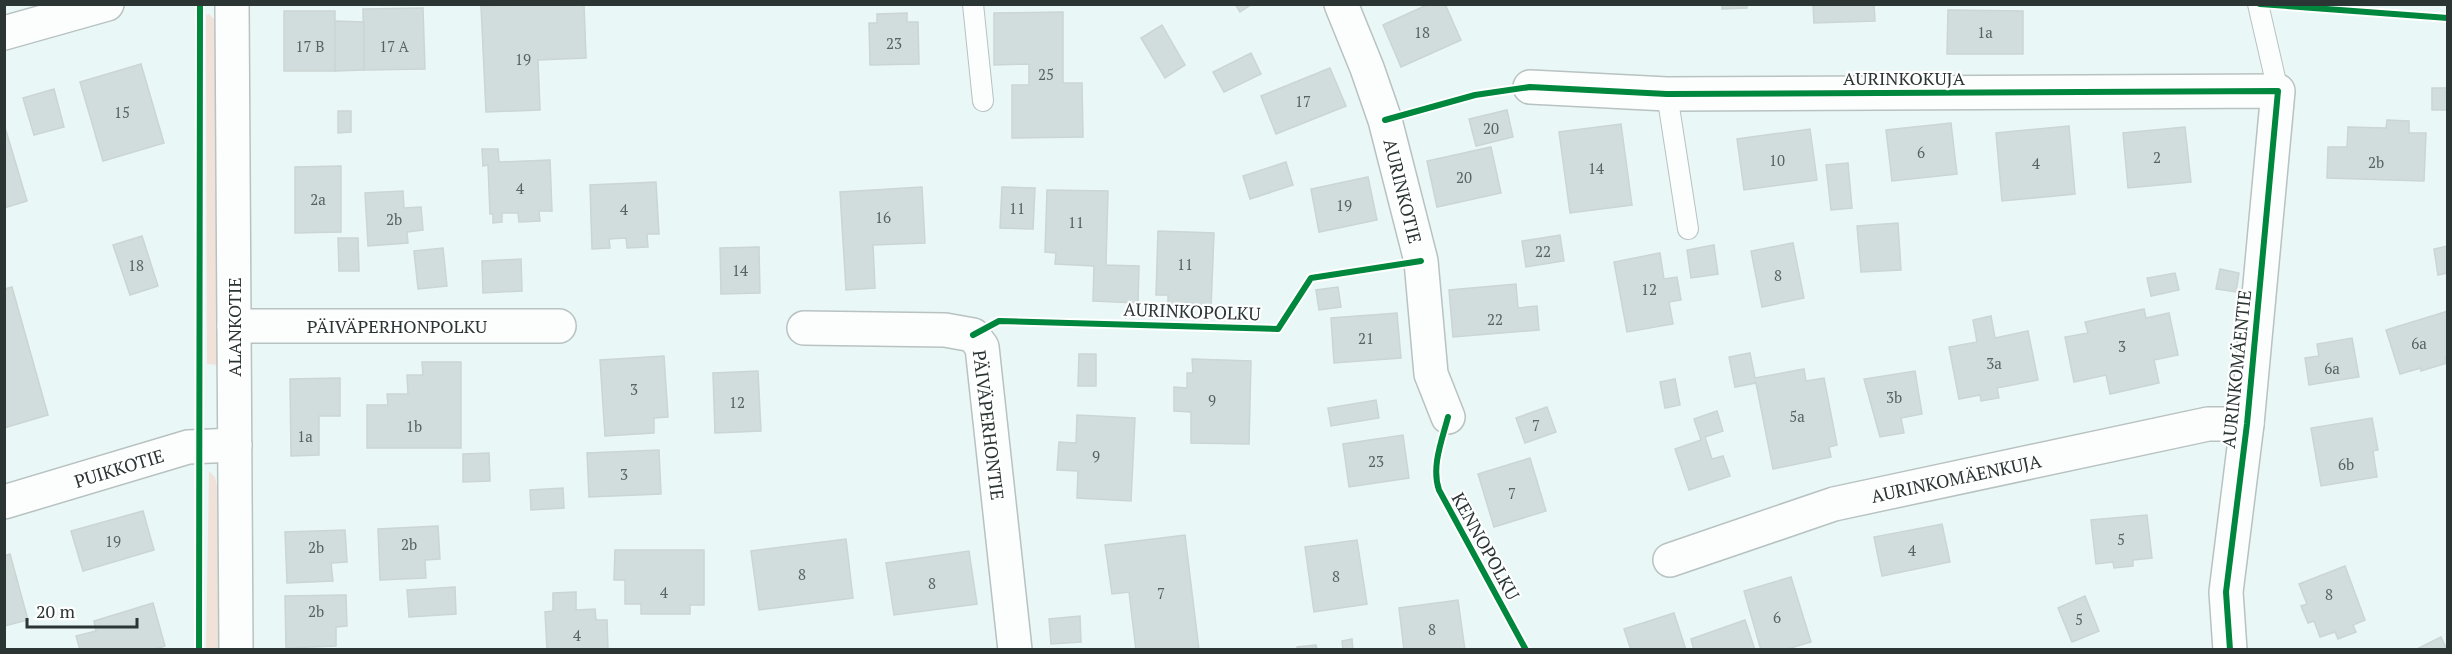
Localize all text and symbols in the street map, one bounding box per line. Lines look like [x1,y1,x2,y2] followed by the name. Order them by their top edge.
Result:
[1414,22,1430,42] house number: 18
[1977,22,1993,42] house number: 1a
[886,33,902,53] house number: 23
[296,36,324,56] house number: 17 B
[379,36,410,56] house number: 17 A
[515,49,531,69] house number: 19
[1038,64,1054,84] house number: 25
[1843,66,1966,90] street label: AURINKOKUJA
[1295,91,1311,111] house number: 17
[114,102,130,122] house number: 15
[1483,118,1499,138] house number: 20
[1378,136,1428,246] street label: AURINKOTIE
[1917,142,1925,162] house number: 6
[2153,147,2161,167] house number: 2
[1769,150,1785,170] house number: 10
[2368,152,2384,172] house number: 2b
[2032,153,2040,173] house number: 4
[1588,158,1604,178] house number: 14
[1456,167,1472,187] house number: 20
[516,178,524,198] house number: 4
[310,189,326,209] house number: 2a
[1336,195,1352,215] house number: 19
[1009,198,1025,218] house number: 11
[620,199,628,219] house number: 4
[875,207,891,227] house number: 16
[386,209,402,229] house number: 2b
[1068,212,1084,232] house number: 11
[1535,241,1551,261] house number: 22
[1177,254,1193,274] house number: 11
[128,255,144,275] house number: 18
[732,260,748,280] house number: 14
[1774,265,1782,285] house number: 8
[222,277,246,377] street label: ALANKOTIE
[1641,279,1657,299] house number: 12
[2216,289,2256,449] street label: AURINKOMÄENTIE
[1123,297,1261,325] street label: AURINKOPOLKU
[1487,309,1503,329] house number: 22
[307,314,487,338] street label: PÄIVÄPERHONPOLKU
[1358,328,1374,348] house number: 21
[2411,333,2427,353] house number: 6a
[2118,336,2126,356] house number: 3
[968,349,1010,501] street label: PÄIVÄPERHONTIE
[1986,353,2002,373] house number: 3a
[2324,358,2340,378] house number: 6a
[630,379,638,399] house number: 3
[1886,387,1902,407] house number: 3b
[1208,390,1216,410] house number: 9
[729,392,745,412] house number: 12
[1789,406,1805,426] house number: 5a
[1532,415,1540,435] house number: 7
[406,416,422,436] house number: 1b
[297,426,313,446] house number: 1a
[71,443,167,493] street label: PUIKKOTIE
[1092,446,1100,466] house number: 9
[1869,448,2044,508] street label: AURINKOMÄENKUJA
[1368,451,1384,471] house number: 23
[2338,454,2354,474] house number: 6b
[620,464,628,484] house number: 3
[1508,483,1516,503] house number: 7
[1447,488,1525,604] street label: KENNOPOLKU
[2117,529,2125,549] house number: 5
[105,531,121,551] house number: 19
[401,534,417,554] house number: 2b
[308,537,324,557] house number: 2b
[1908,540,1916,560] house number: 4
[798,564,806,584] house number: 8
[1332,566,1340,586] house number: 8
[928,573,936,593] house number: 8
[660,582,668,602] house number: 4
[1157,583,1165,603] house number: 7
[2325,584,2333,604] house number: 8
[27,591,136,629] scale bar
[36,599,76,623] text: 20 m
[308,601,324,621] house number: 2b
[1773,607,1781,627] house number: 6
[2075,609,2083,629] house number: 5
[1428,619,1436,639] house number: 8
[573,625,581,645] house number: 4

